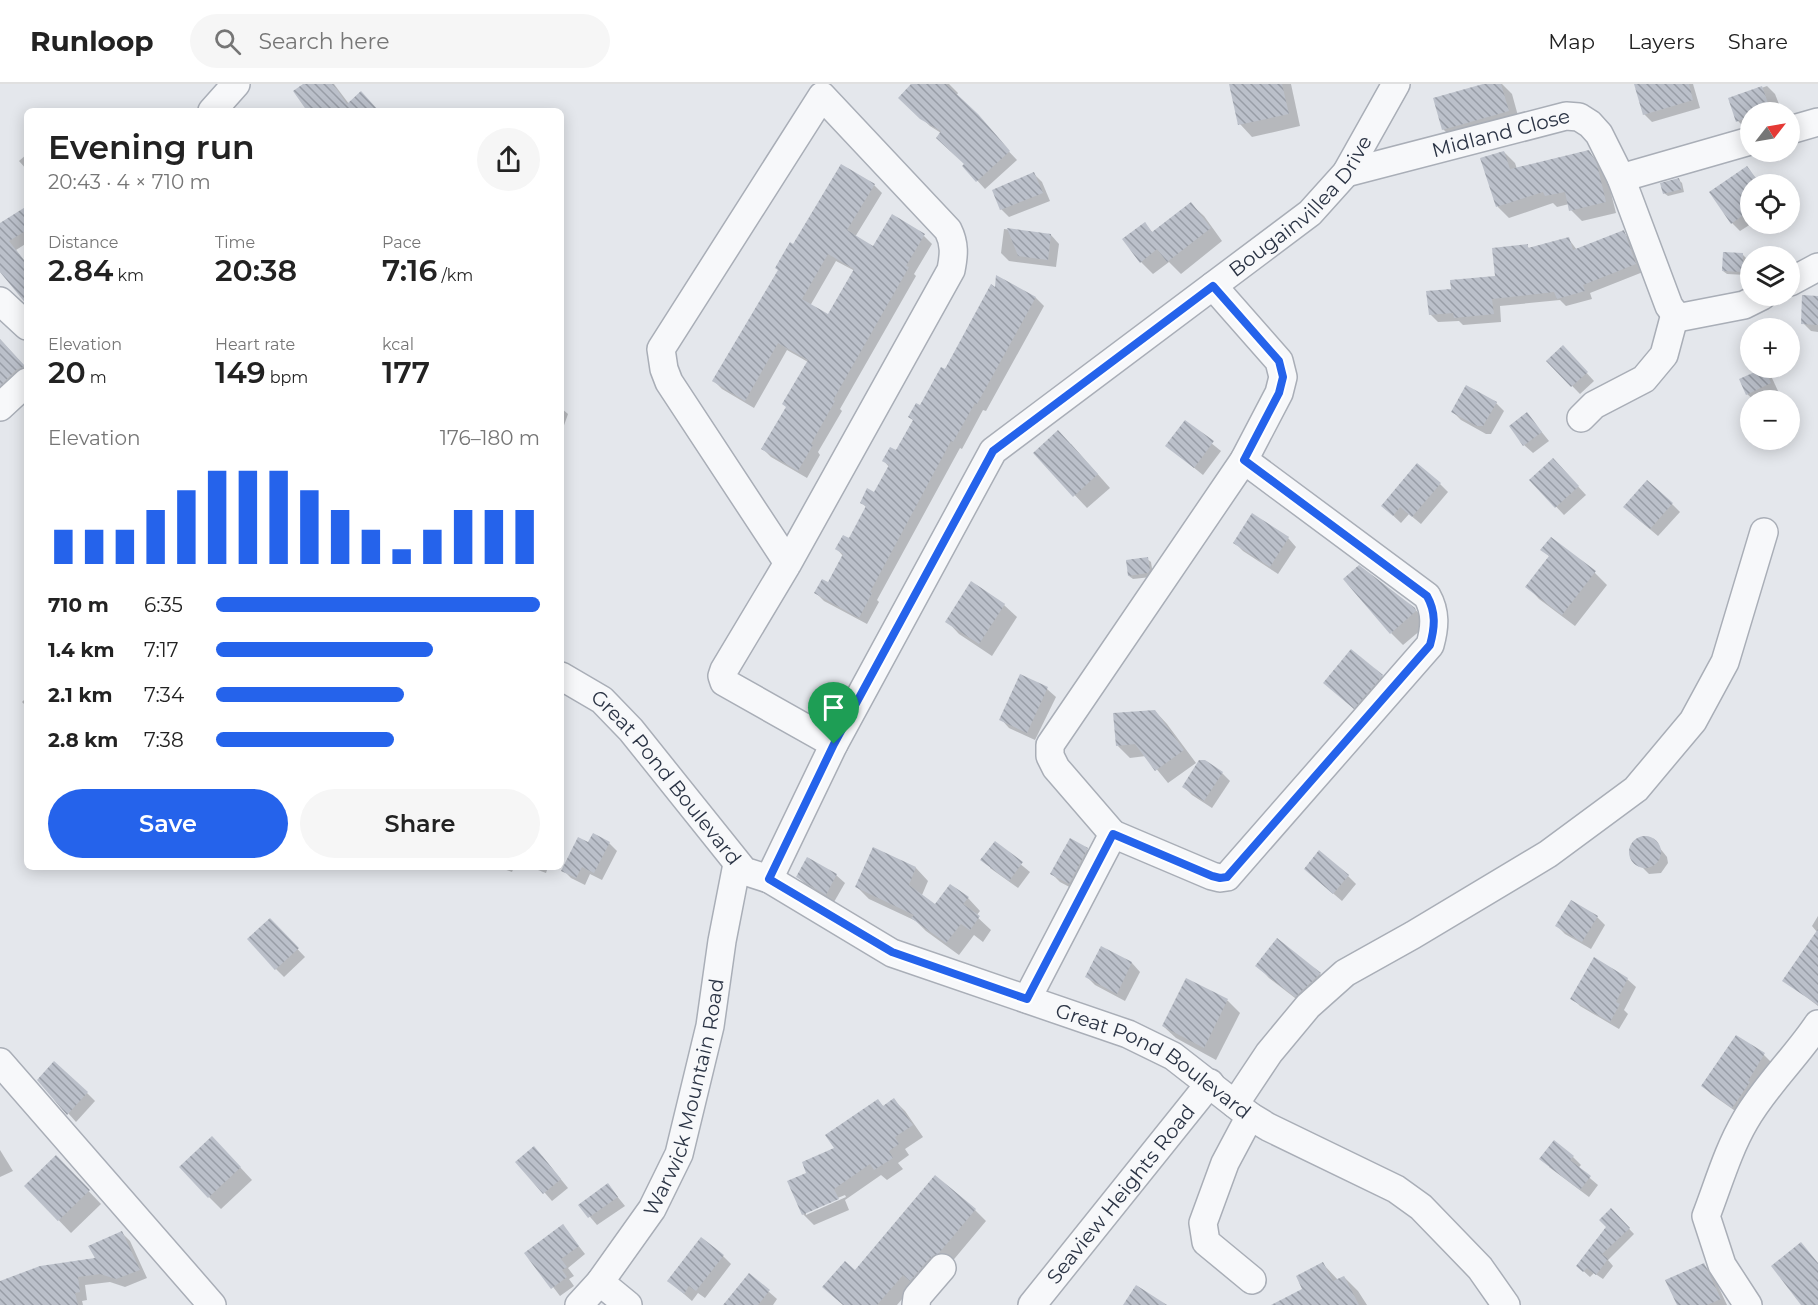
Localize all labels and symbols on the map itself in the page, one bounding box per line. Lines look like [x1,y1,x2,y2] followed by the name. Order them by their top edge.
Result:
[1740,102,1800,162] north arrow
[1429,103,1572,162] street label: Midland Close
[1224,131,1377,282] street label: Bougainvillea Drive
[808,682,859,744] pin
[587,685,746,870] street label: Great Pond Boulevard
[638,977,729,1220] street label: Warwick Mountain Road
[1052,998,1256,1124] street label: Great Pond Boulevard
[1042,1100,1200,1289] street label: Seaview Heights Road

